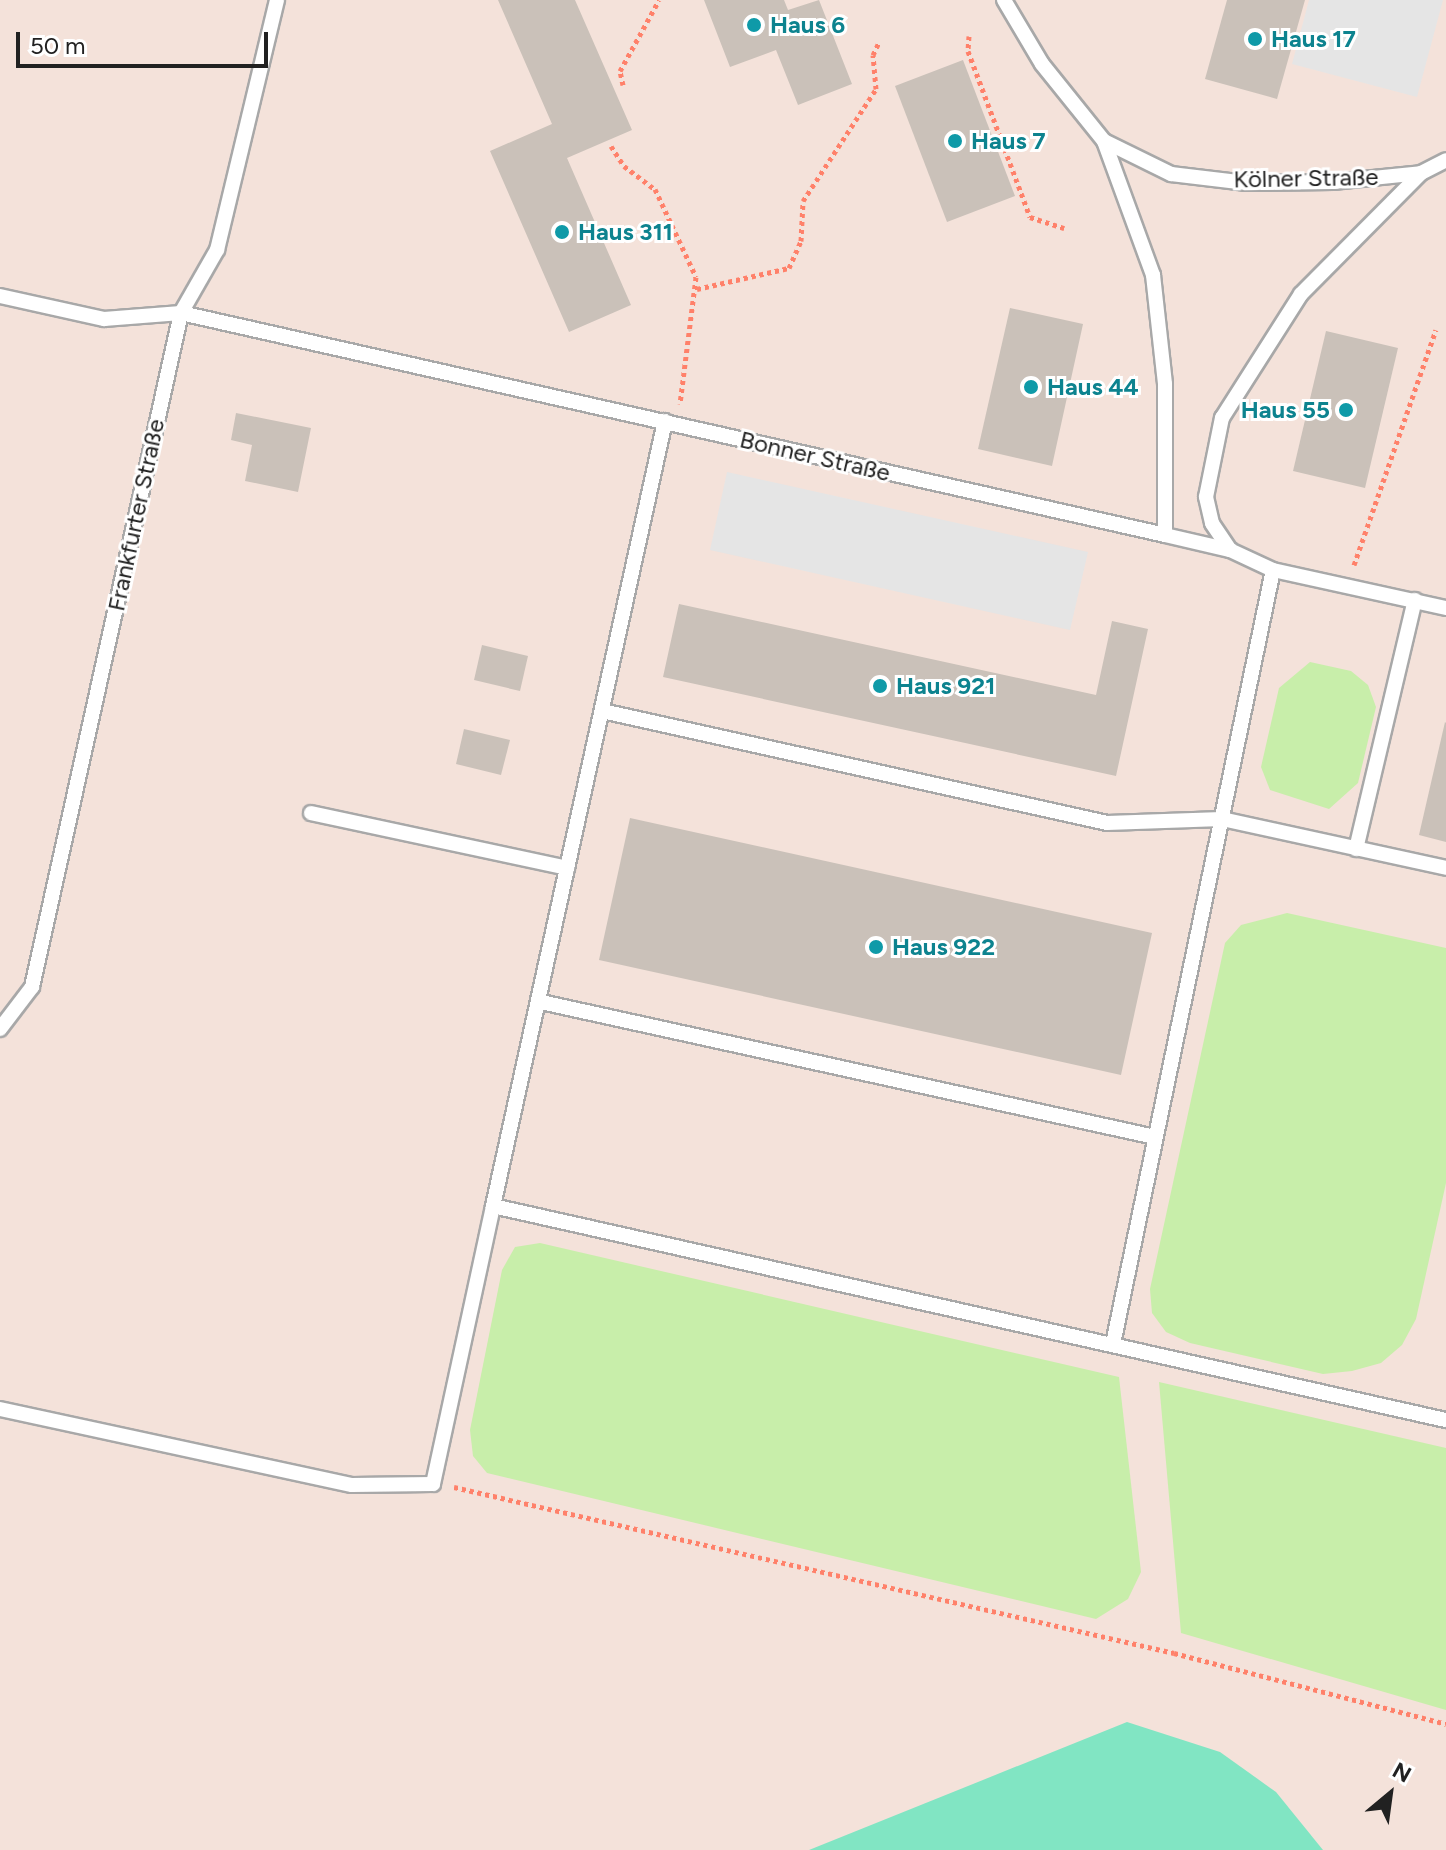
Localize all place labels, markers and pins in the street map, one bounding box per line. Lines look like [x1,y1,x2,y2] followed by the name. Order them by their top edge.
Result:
[770,11,845,39] place label: Haus 6
[745,16,763,34] marker: Haus 6
[1271,25,1356,53] place label: Haus 17
[1246,30,1264,48] marker: Haus 17
[971,127,1046,155] place label: Haus 7
[946,132,964,150] marker: Haus 7
[578,218,673,246] place label: Haus 311
[553,223,571,241] marker: Haus 311
[1047,373,1139,401] place label: Haus 44
[1022,378,1040,396] marker: Haus 44
[1241,396,1330,424] place label: Haus 55
[1337,401,1355,419] marker: Haus 55
[896,672,995,700] place label: Haus 921
[871,677,889,695] marker: Haus 921
[892,933,995,961] place label: Haus 922
[867,938,885,956] marker: Haus 922

